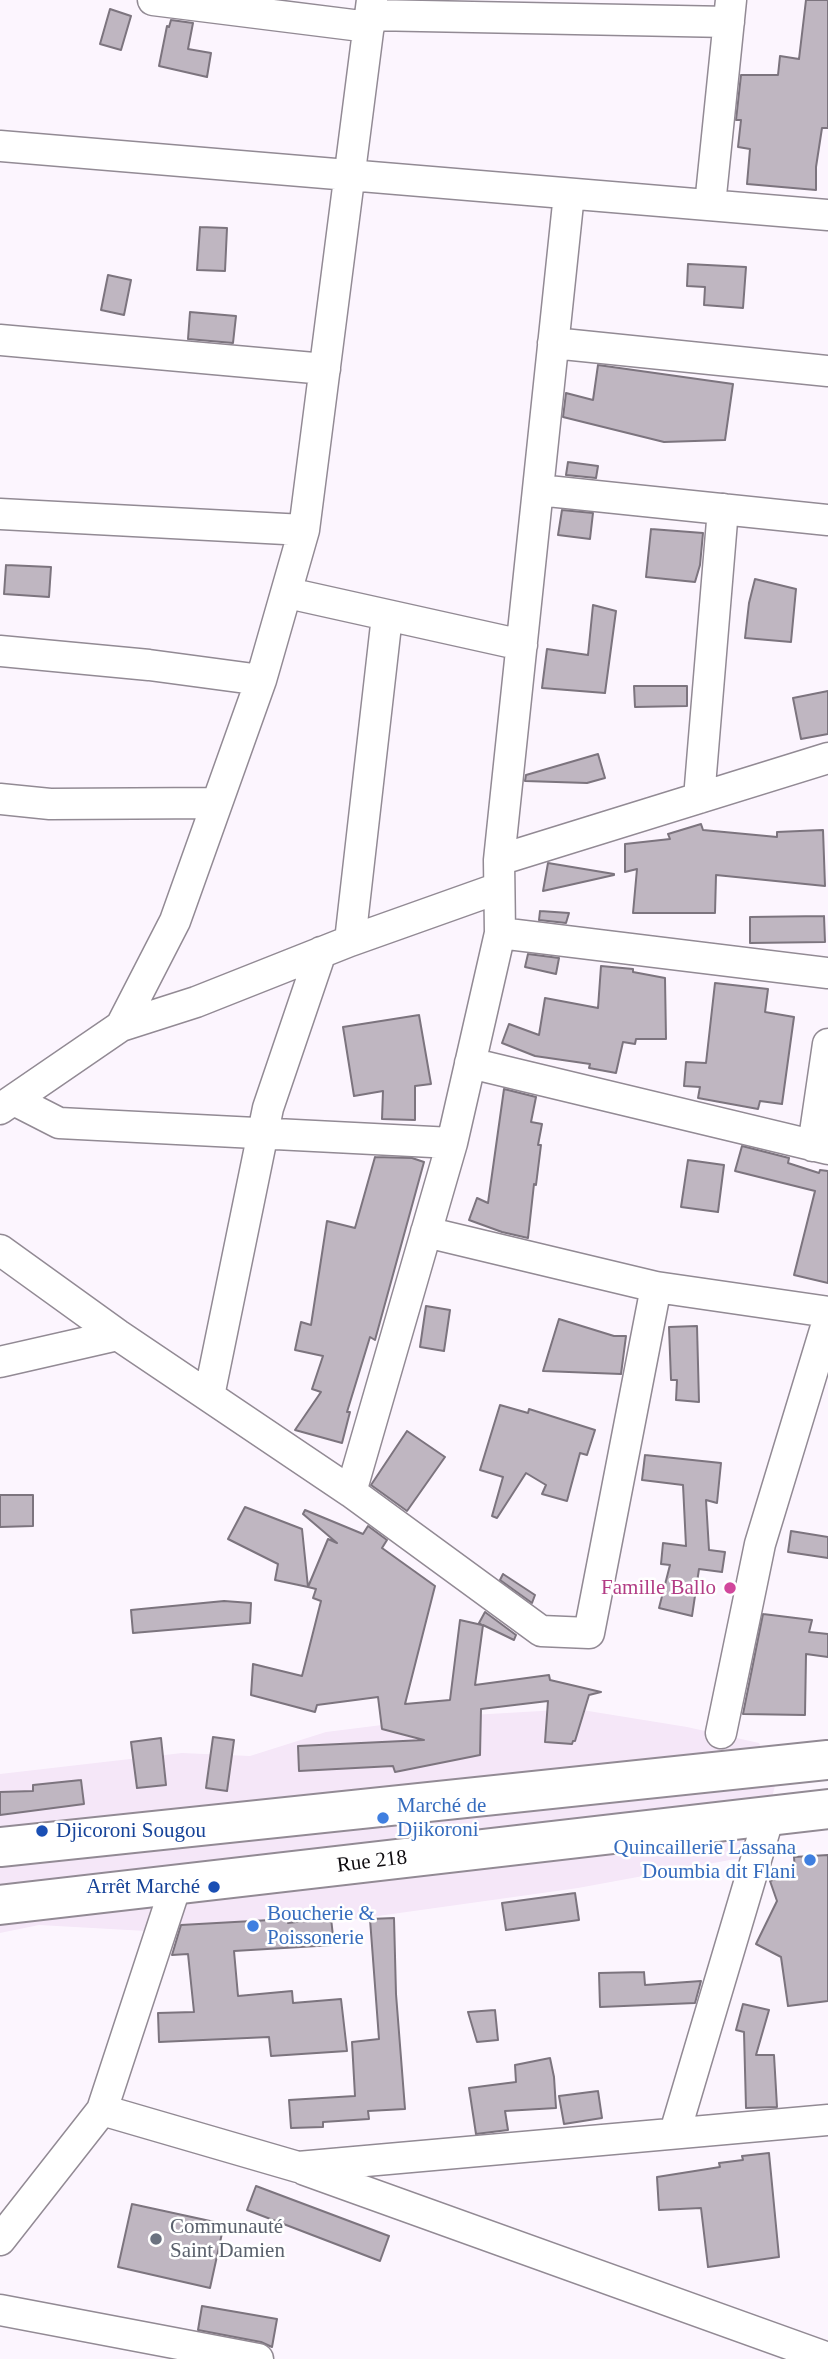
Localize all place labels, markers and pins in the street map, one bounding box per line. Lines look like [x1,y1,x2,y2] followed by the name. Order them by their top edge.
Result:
[601,1575,716,1601] place label: Famille Ballo
[722,1580,738,1596] marker: Famille Ballo
[397,1793,486,1843] place label: Marché de Djikoroni
[375,1810,391,1826] marker: Marché de Djikoroni
[56,1818,206,1844] place label: Djicoroni Sougou
[34,1823,50,1839] marker: Djicoroni Sougou
[614,1835,796,1885] place label: Quincaillerie Lassana Doumbia dit Flani
[802,1852,818,1868] marker: Quincaillerie Lassana Doumbia dit Flani
[86,1874,200,1900] place label: Arrêt Marché
[206,1879,222,1895] marker: Arrêt Marché
[267,1901,375,1951] place label: Boucherie & Poissonerie
[245,1918,261,1934] marker: Boucherie & Poissonerie
[170,2214,285,2264] place label: Communauté Saint Damien
[148,2231,164,2247] marker: Communauté Saint Damien

